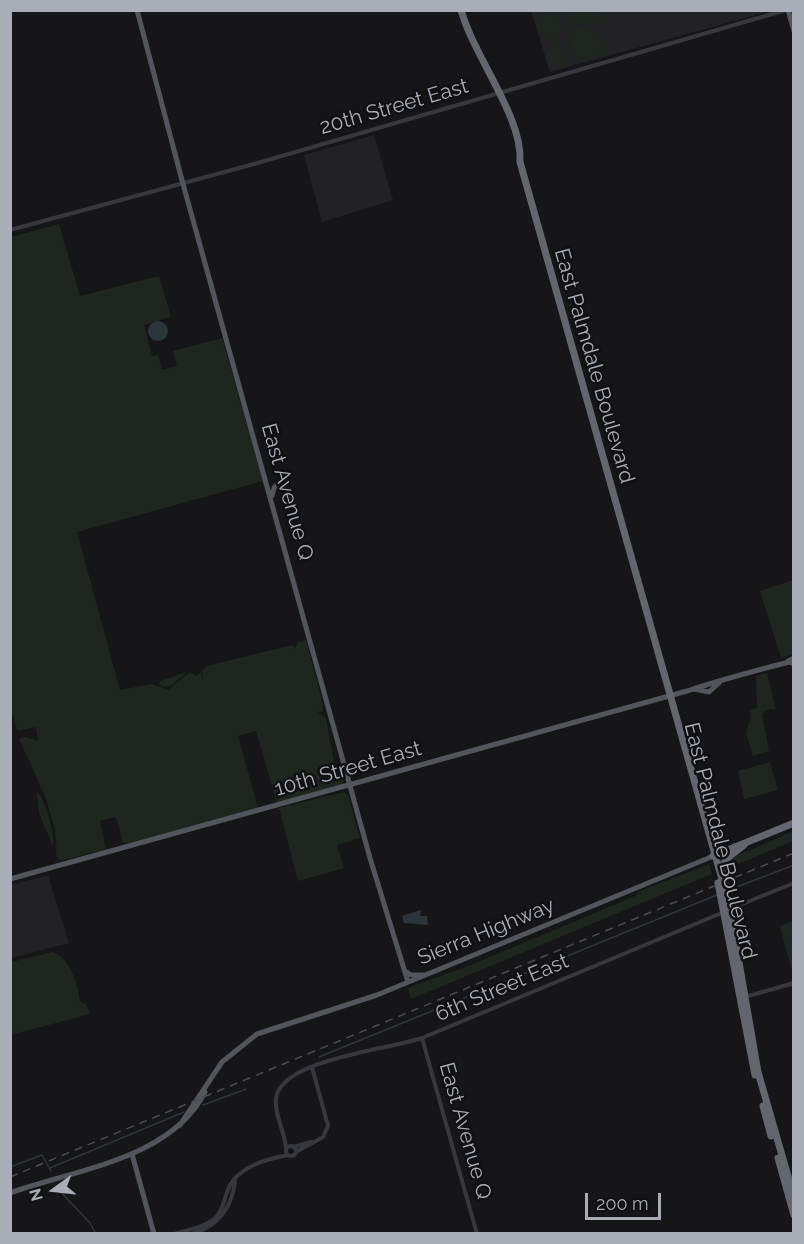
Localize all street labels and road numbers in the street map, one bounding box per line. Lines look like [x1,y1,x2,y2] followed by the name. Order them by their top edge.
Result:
[317,74,471,140] street label: 20th Street East
[548,246,640,486] street label: East Palmdale Boulevard
[255,421,319,563] street label: East Avenue Q
[678,720,762,962] street label: East Palmdale Boulevard
[272,736,424,802] street label: 10th Street East
[414,893,558,971] street label: Sierra Highway
[432,949,572,1027] street label: 6th Street East
[433,1060,497,1202] street label: East Avenue Q

